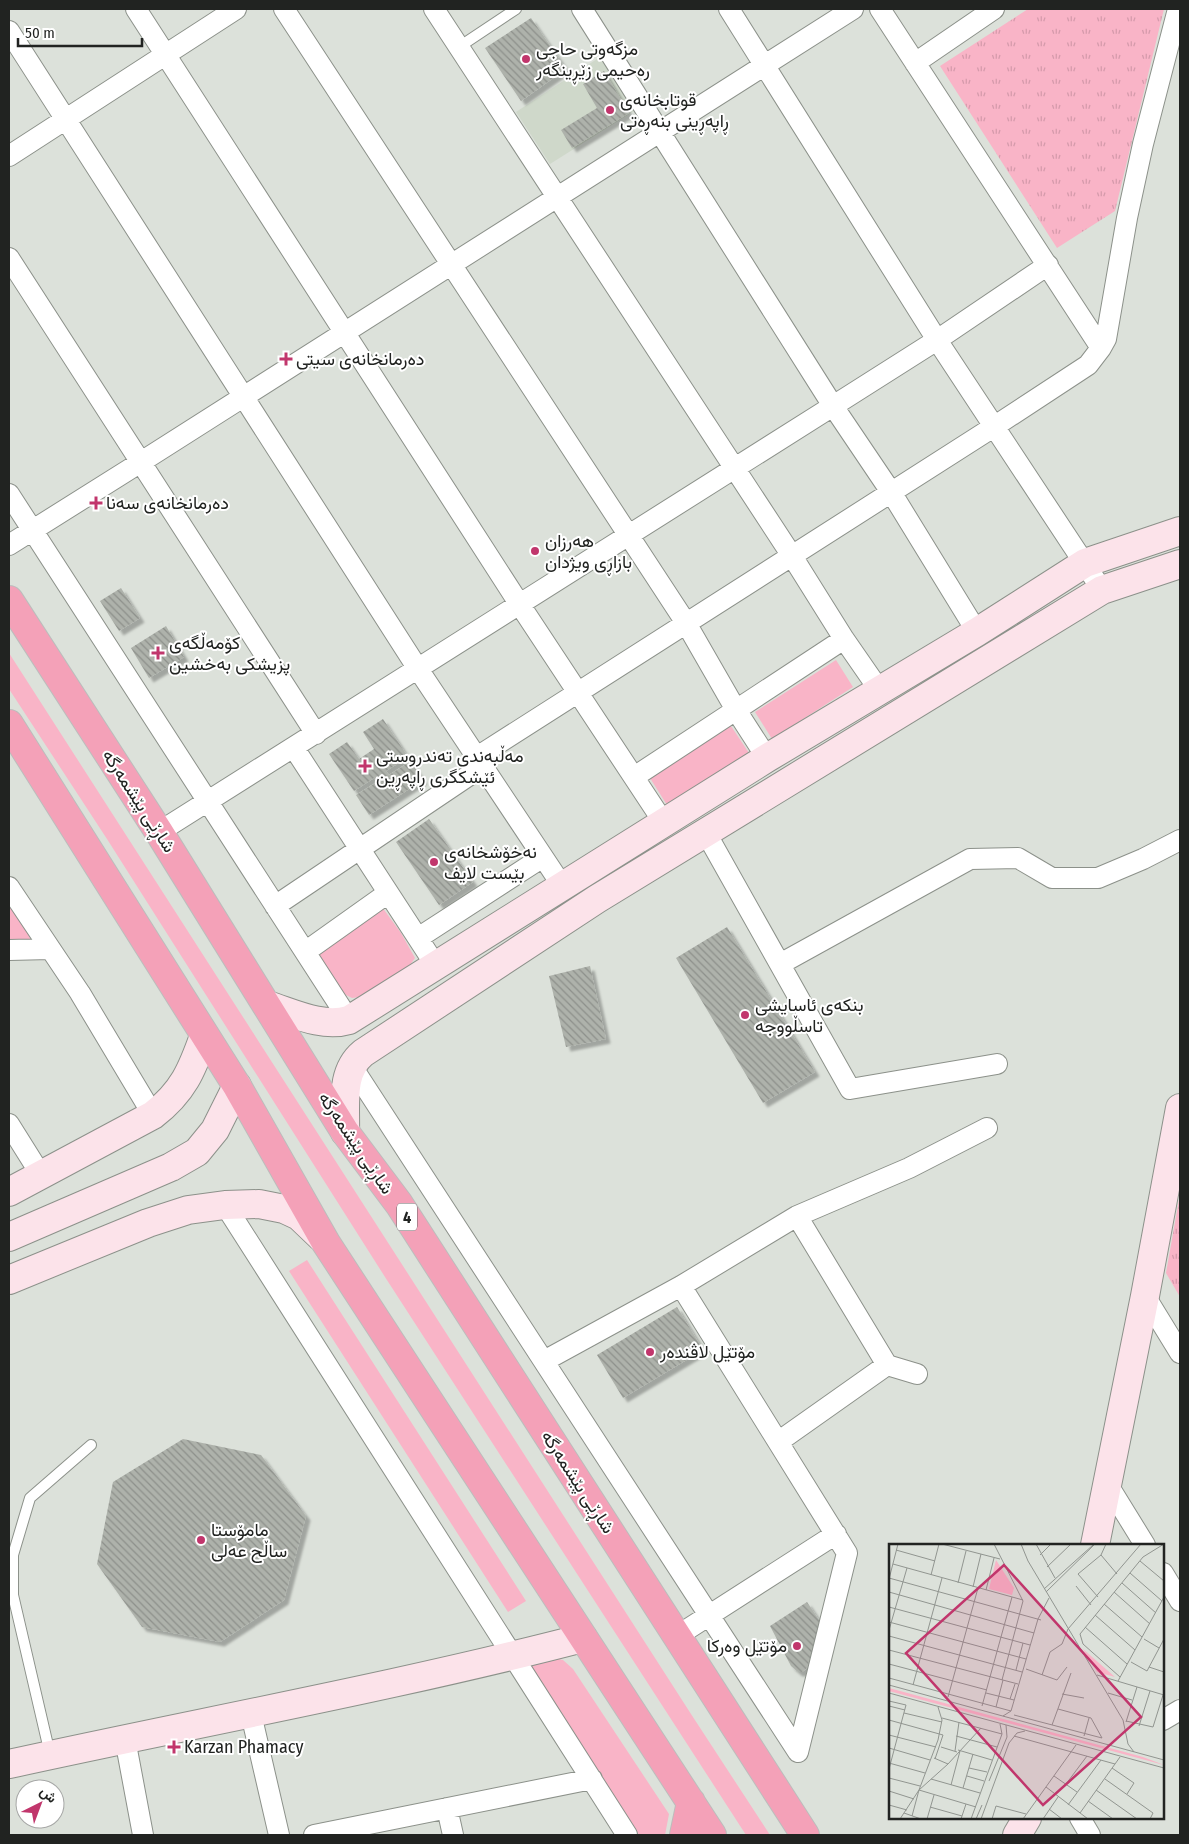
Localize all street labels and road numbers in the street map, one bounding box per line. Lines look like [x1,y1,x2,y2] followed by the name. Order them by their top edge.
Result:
[95,745,180,858] street label: شاڕێی پێشمەرگە
[311,1088,398,1200] street label: شاڕێی پێشمەرگە
[397,1204,417,1230] road number: 4
[534,1426,619,1539] street label: شاڕێی پێشمەرگە

